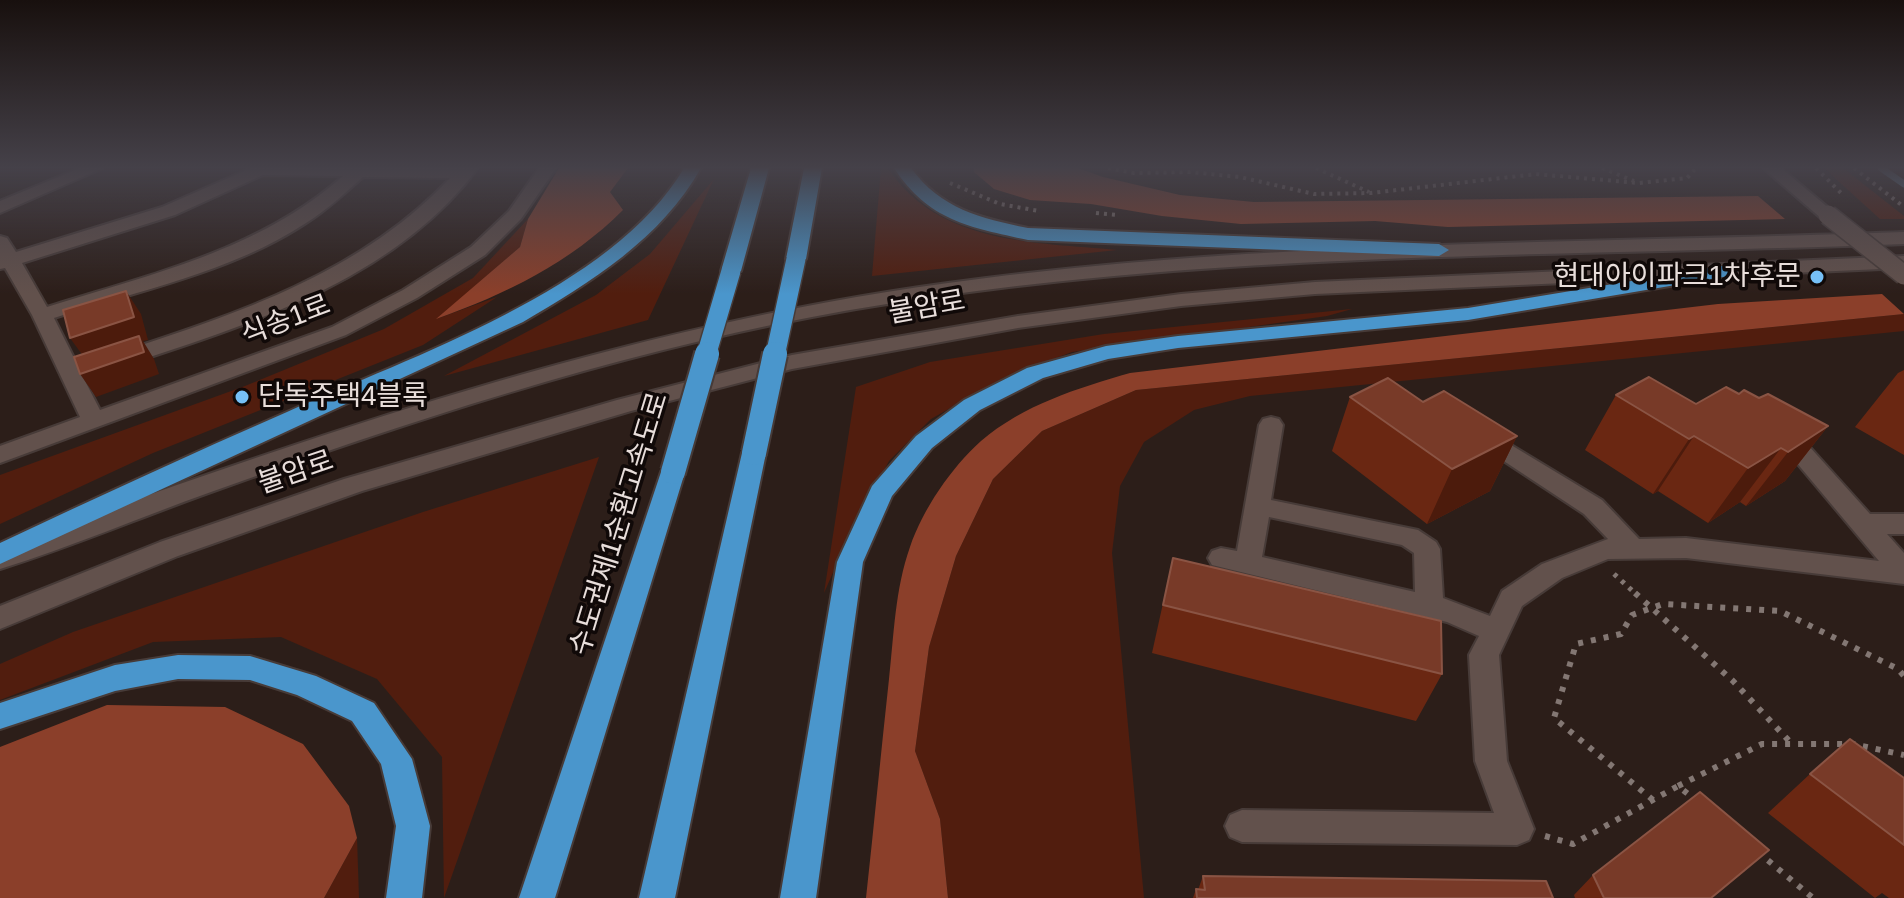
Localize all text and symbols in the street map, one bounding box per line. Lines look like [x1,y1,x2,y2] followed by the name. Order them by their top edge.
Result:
[1554,260,1801,294] place label: 현대아이파크1차후문
[1808,268,1826,286] marker: 현대아이파크1차후문
[886,285,968,331] street label: 불암로
[237,289,335,353] street label: 식송1로
[258,380,428,414] place label: 단독주택4블록
[233,388,251,406] marker: 단독주택4블록
[564,388,676,660] street label: 수도권제1순환고속도로
[254,445,338,501] street label: 불암로

